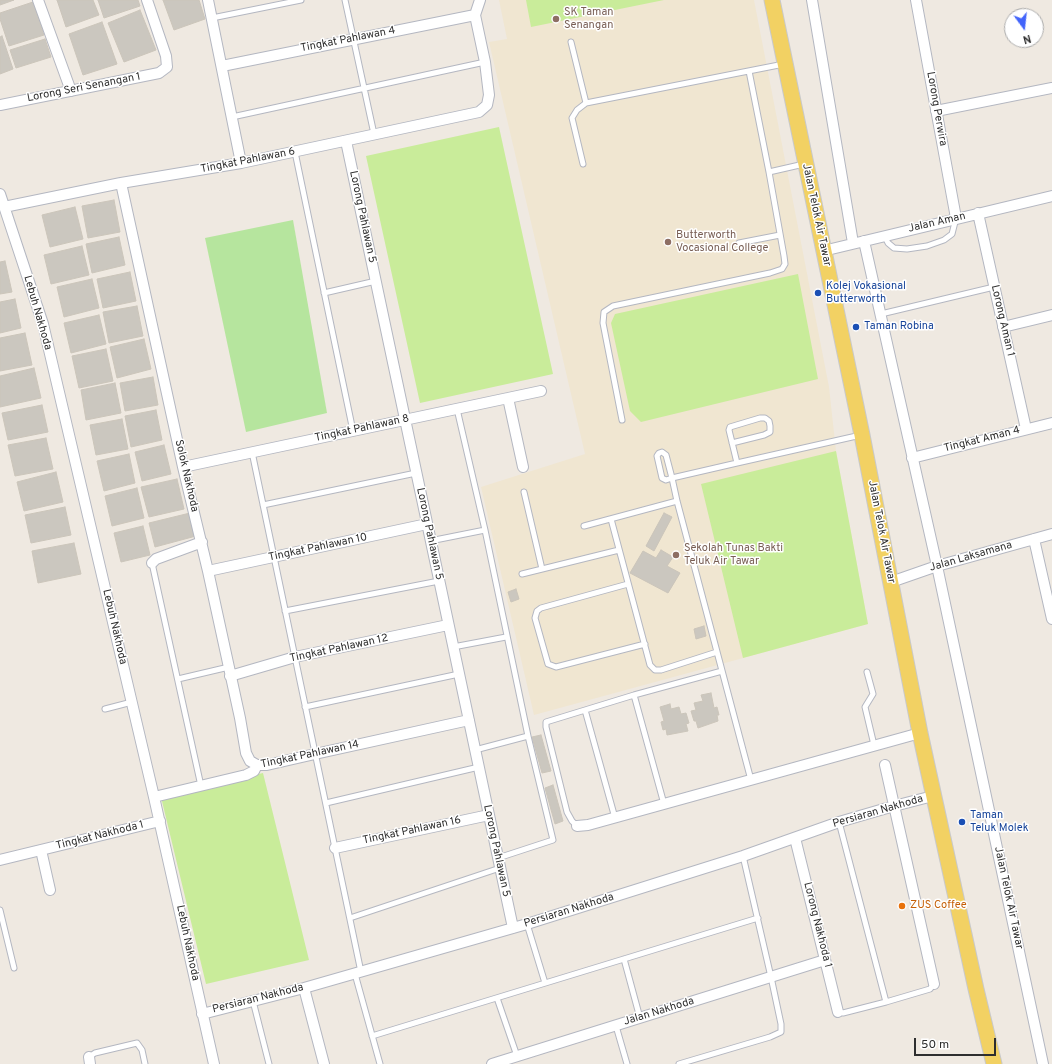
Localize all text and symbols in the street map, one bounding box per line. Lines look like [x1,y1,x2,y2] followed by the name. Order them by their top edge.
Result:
[564,6,614,32] place label: SK Taman Senangan
[1004,8,1044,48] north arrow
[551,14,561,24] marker: SK Taman Senangan
[300,24,396,56] street label: Tingkat Pahlawan 4
[1021,31,1032,46] text: N
[26,71,142,105] street label: Lorong Seri Senangan 1
[923,71,949,147] street label: Lorong Perwira
[200,145,296,177] street label: Tingkat Pahlawan 6
[799,162,833,268] street label: Jalan Telok Air Tawar
[346,170,378,264] street label: Lorong Pahlawan 5
[907,210,967,236] street label: Jalan Aman
[676,229,768,255] place label: Butterworth Vocasional College
[663,237,673,247] marker: Butterworth Vocasional College
[20,274,54,352] street label: Lebuh Nakhoda
[826,280,906,306] place label: Kolej Vokasional Butterworth
[987,284,1017,358] street label: Lorong Aman 1
[813,288,823,298] marker: Kolej Vokasional Butterworth
[864,320,934,334] place label: Taman Robina
[851,322,861,332] marker: Taman Robina
[314,413,410,445] street label: Tingkat Pahlawan 8
[943,424,1021,456] street label: Tingkat Aman 4
[171,439,201,513] street label: Solok Nakhoda
[865,479,897,585] street label: Jalan Telok Air Tawar
[413,487,445,581] street label: Lorong Pahlawan 5
[267,531,369,565] street label: Tingkat Pahlawan 10
[928,539,1014,575] street label: Jalan Laksamana
[684,542,783,568] place label: Sekolah Tunas Bakti Teluk Air Tawar
[671,550,681,560] marker: Sekolah Tunas Bakti Teluk Air Tawar
[99,588,129,666] street label: Lebuh Nakhoda
[289,632,389,666] street label: Tingkat Pahlawan 12
[260,738,360,772] street label: Tingkat Pahlawan 14
[831,793,925,831] street label: Persiaran Nakhoda
[480,804,512,898] street label: Lorong Pahlawan 5
[970,809,1028,835] place label: Taman Teluk Molek
[362,814,462,848] street label: Tingkat Pahlawan 16
[957,817,967,827] marker: Taman Teluk Molek
[55,819,145,853] street label: Tingkat Nakhoda 1
[991,845,1025,951] street label: Jalan Telok Air Tawar
[800,881,834,969] street label: Lorong Nakhoda 1
[522,891,616,931] street label: Persiaran Nakhoda
[910,899,967,913] place label: ZUS Coffee
[897,901,907,911] marker: ZUS Coffee
[173,904,201,982] street label: Lebuh Nakhoda
[211,981,305,1017] street label: Persiaran Nakhoda
[622,995,696,1029] street label: Jalan Nakhoda
[916,1030,998,1056] scale bar
[921,1037,949,1053] text: 50 m

